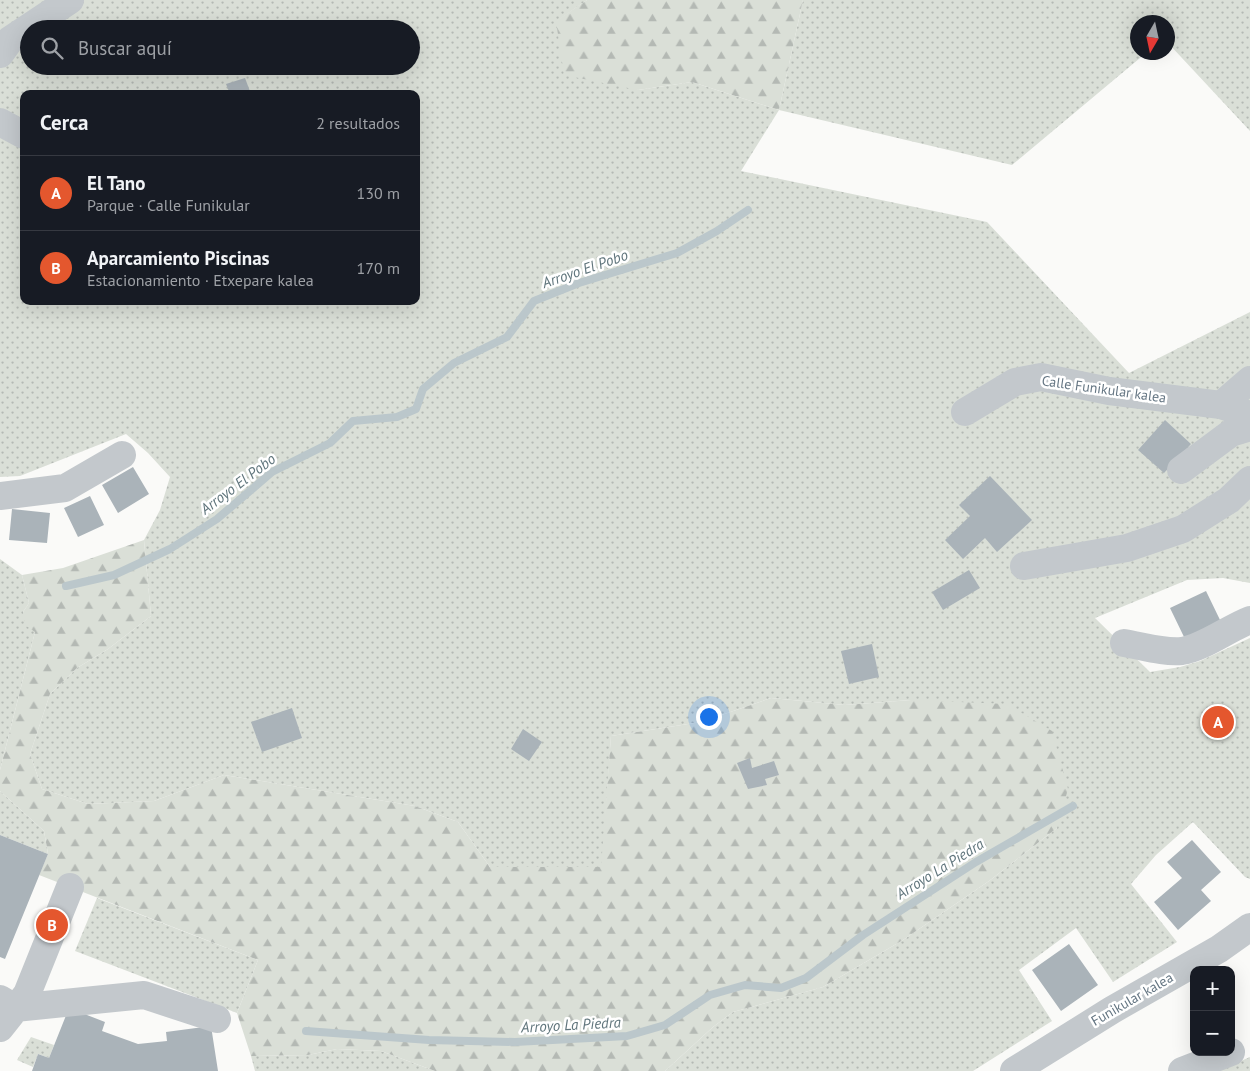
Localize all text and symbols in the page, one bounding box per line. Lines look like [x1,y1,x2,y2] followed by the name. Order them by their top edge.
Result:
[1130,15,1175,60] north arrow
[20,20,420,75] search box
[38,34,66,62] icon: search
[78,36,172,60] text: Buscar aquí
[40,109,89,136] text: Cerca
[316,113,400,133] text: 2 resultados
[87,171,145,195] text: El Tano
[51,183,61,203] text: A
[357,183,400,203] text: 130 m
[87,195,250,215] text: Parque · Calle Funikular
[538,245,630,292] water label: Arroyo El Pobo
[87,246,270,270] text: Aparcamiento Piscinas
[51,258,61,278] text: B
[357,258,400,278] text: 170 m
[87,270,314,290] text: Estacionamiento · Etxepare kalea
[1041,371,1167,407] street label: Calle Funikular kalea
[195,449,279,519] water label: Arroyo El Pobo
[1202,703,1234,741] pin: A
[696,704,722,730] your location
[891,834,988,904] water label: Arroyo La Piedra
[36,906,68,944] pin: B
[1190,966,1235,1056] map controls
[1190,966,1235,1011] button: +
[1088,968,1176,1030] street label: Funikular kalea
[1190,1011,1235,1056] button: −
[520,1012,622,1037] water label: Arroyo La Piedra

